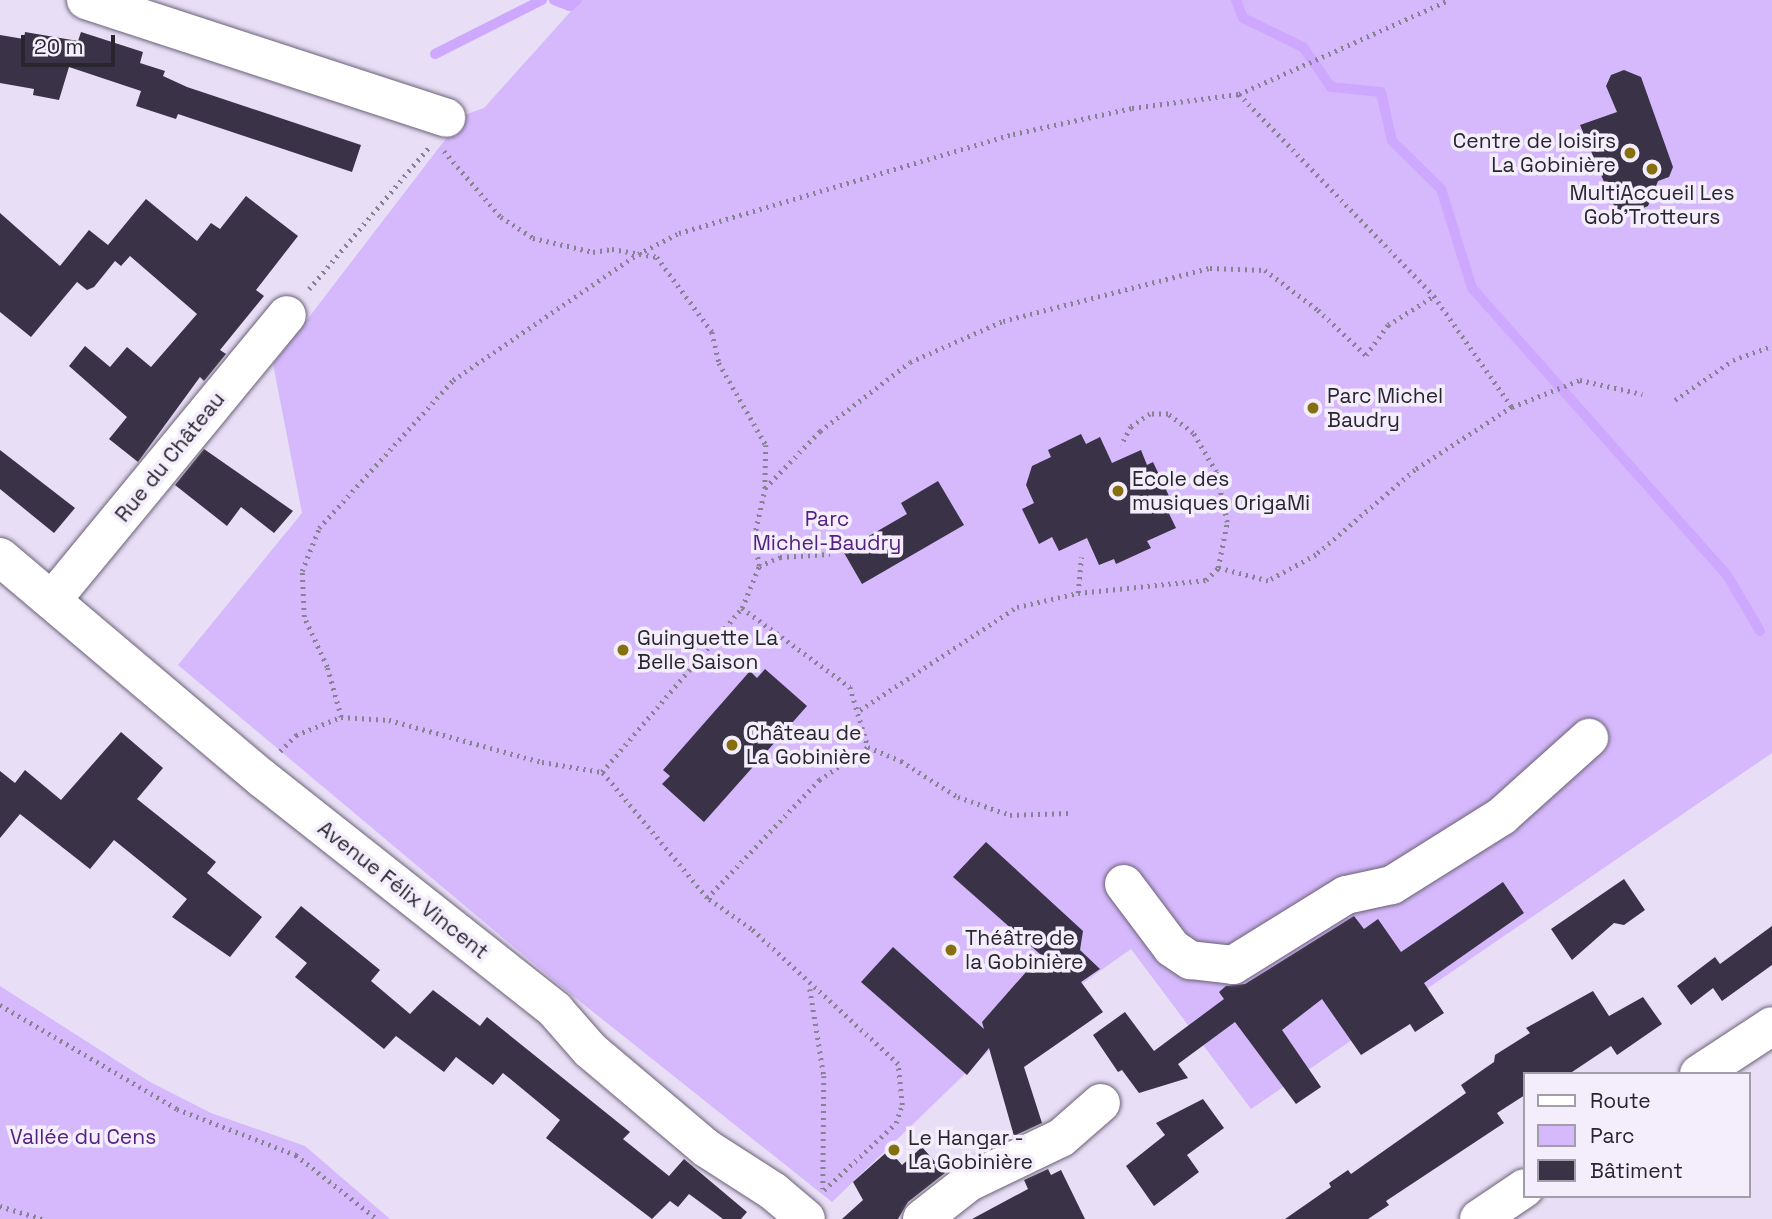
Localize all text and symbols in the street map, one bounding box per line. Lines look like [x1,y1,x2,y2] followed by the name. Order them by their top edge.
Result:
[24,21,119,65] scale bar
[34,33,84,60] text: 20 m
[1453,128,1616,178] place label: Centre de loisirs La Gobinière
[1622,145,1638,161] marker: Centre de loisirs La Gobinière
[1644,161,1660,177] marker: MultiAccueil Les Gob'Trotteurs
[1569,180,1735,230] place label: MultiAccueil Les Gob'Trotteurs
[1327,383,1443,433] place label: Parc Michel Baudry
[110,387,230,527] street label: Rue du Château
[1305,400,1321,416] marker: Parc Michel Baudry
[1132,466,1310,516] place label: Ecole des musiques OrigaMi
[1110,483,1126,499] marker: Ecole des musiques OrigaMi
[753,506,901,556] park label: Parc Michel-Baudry
[637,625,778,675] place label: Guinguette La Belle Saison
[615,642,631,658] marker: Guinguette La Belle Saison
[746,720,871,770] place label: Château de La Gobinière
[724,737,740,753] marker: Château de La Gobinière
[313,816,493,964] street label: Avenue Félix Vincent
[965,925,1084,975] place label: Théâtre de la Gobinière
[943,942,959,958] marker: Théâtre de la Gobinière
[1524,1072,1751,1198] legend
[1590,1087,1651,1114] text: Route
[1590,1122,1635,1149] text: Parc
[10,1124,156,1150] park label: Vallée du Cens
[908,1125,1033,1175] place label: Le Hangar - La Gobinière
[886,1142,902,1158] marker: Le Hangar - La Gobinière
[1590,1157,1683,1184] text: Bâtiment

